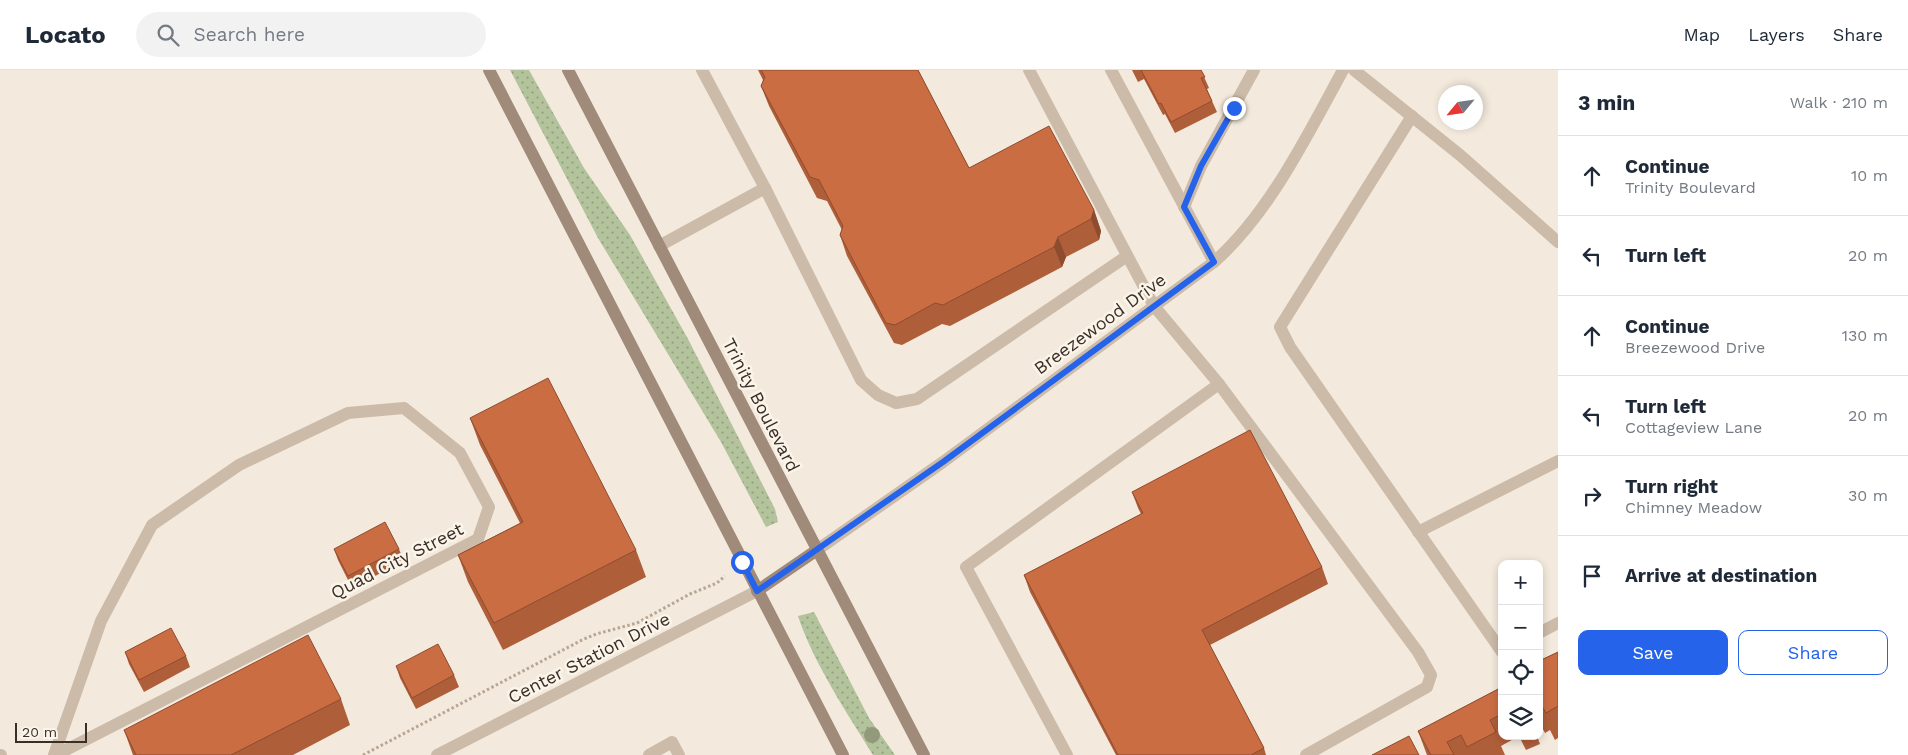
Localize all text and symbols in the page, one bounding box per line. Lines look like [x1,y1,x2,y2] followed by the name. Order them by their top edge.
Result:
[136,12,486,57] search box
[25,21,106,49] text: Locato
[154,21,182,49] icon: search
[194,23,305,46] text: Search here
[1683,24,1720,45] text: Map
[1748,24,1805,45] text: Layers
[1833,24,1883,45] text: Share
[1438,85,1483,130] north arrow
[1578,90,1635,115] text: 3 min
[1790,93,1888,112] text: Walk · 210 m
[1223,97,1246,120] route end
[1625,155,1709,178] text: Continue
[1578,162,1606,190] icon: ahead
[1851,166,1888,185] text: 10 m
[1625,178,1756,197] text: Trinity Boulevard
[1578,242,1606,270] icon: left
[1625,244,1706,267] text: Turn left
[1848,246,1888,265] text: 20 m
[1030,269,1170,378] street label: Breezewood Drive
[1625,315,1709,338] text: Continue
[1578,322,1606,350] icon: ahead
[1842,326,1888,345] text: 130 m
[719,334,804,475] street label: Trinity Boulevard
[1625,338,1765,357] text: Breezewood Drive
[1625,395,1706,418] text: Turn left
[1578,402,1606,430] icon: left
[1848,406,1888,425] text: 20 m
[1625,418,1762,437] text: Cottageview Lane
[1625,475,1718,498] text: Turn right
[1578,482,1606,510] icon: right
[1848,486,1888,505] text: 30 m
[1625,498,1762,517] text: Chimney Meadow
[327,518,467,603] street label: Quad City Street
[731,551,754,574] route start
[1498,560,1543,740] map controls
[1498,560,1543,605] button: +
[1578,562,1606,590] icon: arrive
[1625,564,1817,587] text: Arrive at destination
[1498,605,1543,650] button: −
[504,608,673,708] street label: Center Station Drive
[1578,630,1728,675] button: Save
[1738,630,1888,675] button: Share
[1498,650,1543,695] button: locate
[1498,695,1543,740] button: layers
[15,720,88,743] scale bar
[22,724,57,740] text: 20 m

